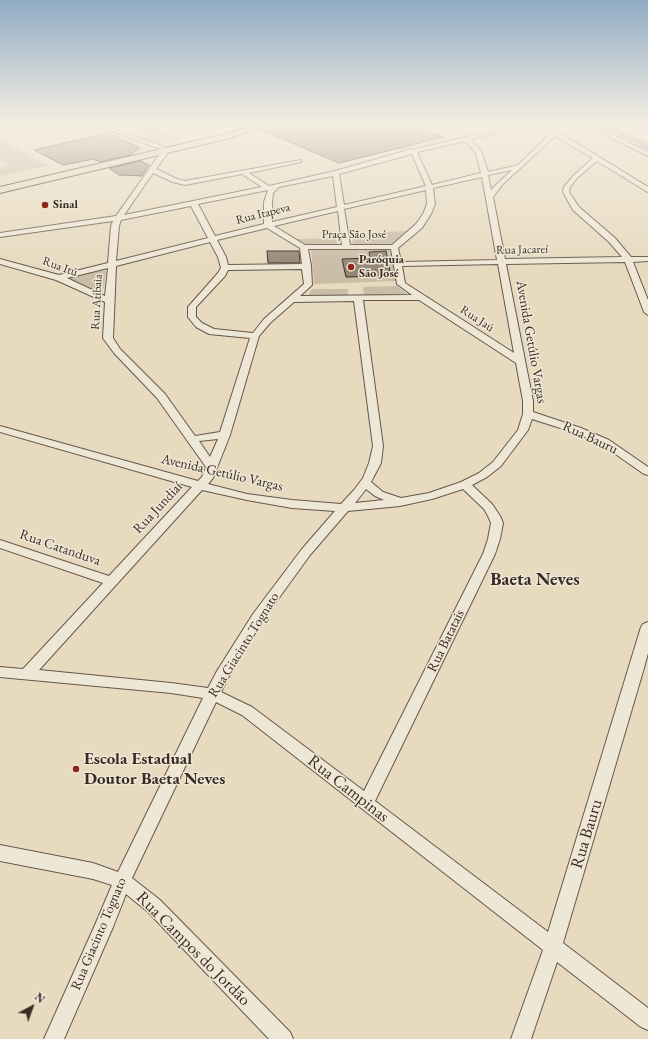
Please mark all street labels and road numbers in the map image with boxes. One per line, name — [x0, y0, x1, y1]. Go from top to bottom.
street label: Rua Itapeva — [234, 200, 292, 228]
street label: Praça São José — [322, 228, 386, 242]
street label: Rua Jacareí — [496, 242, 548, 258]
street label: Rua Itú — [41, 254, 79, 280]
street label: Rua Atibaia — [88, 274, 106, 330]
street label: Avenida Getúlio Vargas — [512, 279, 550, 405]
street label: Rua Jaú — [457, 303, 497, 335]
street label: Rua Bauru — [560, 418, 620, 458]
street label: Avenida Getúlio Vargas — [159, 451, 285, 495]
street label: Rua Jundiaí — [130, 479, 186, 537]
street label: Rua Catanduva — [17, 526, 103, 570]
street label: Rua Giacinto Tognato — [205, 589, 283, 701]
street label: Rua Batatais — [424, 607, 468, 675]
street label: Rua Campinas — [303, 751, 393, 827]
street label: Rua Bauru — [567, 797, 607, 871]
street label: Rua Giacinto Tognato — [68, 875, 130, 993]
street label: Rua Campos do Jordão — [131, 887, 255, 1011]

